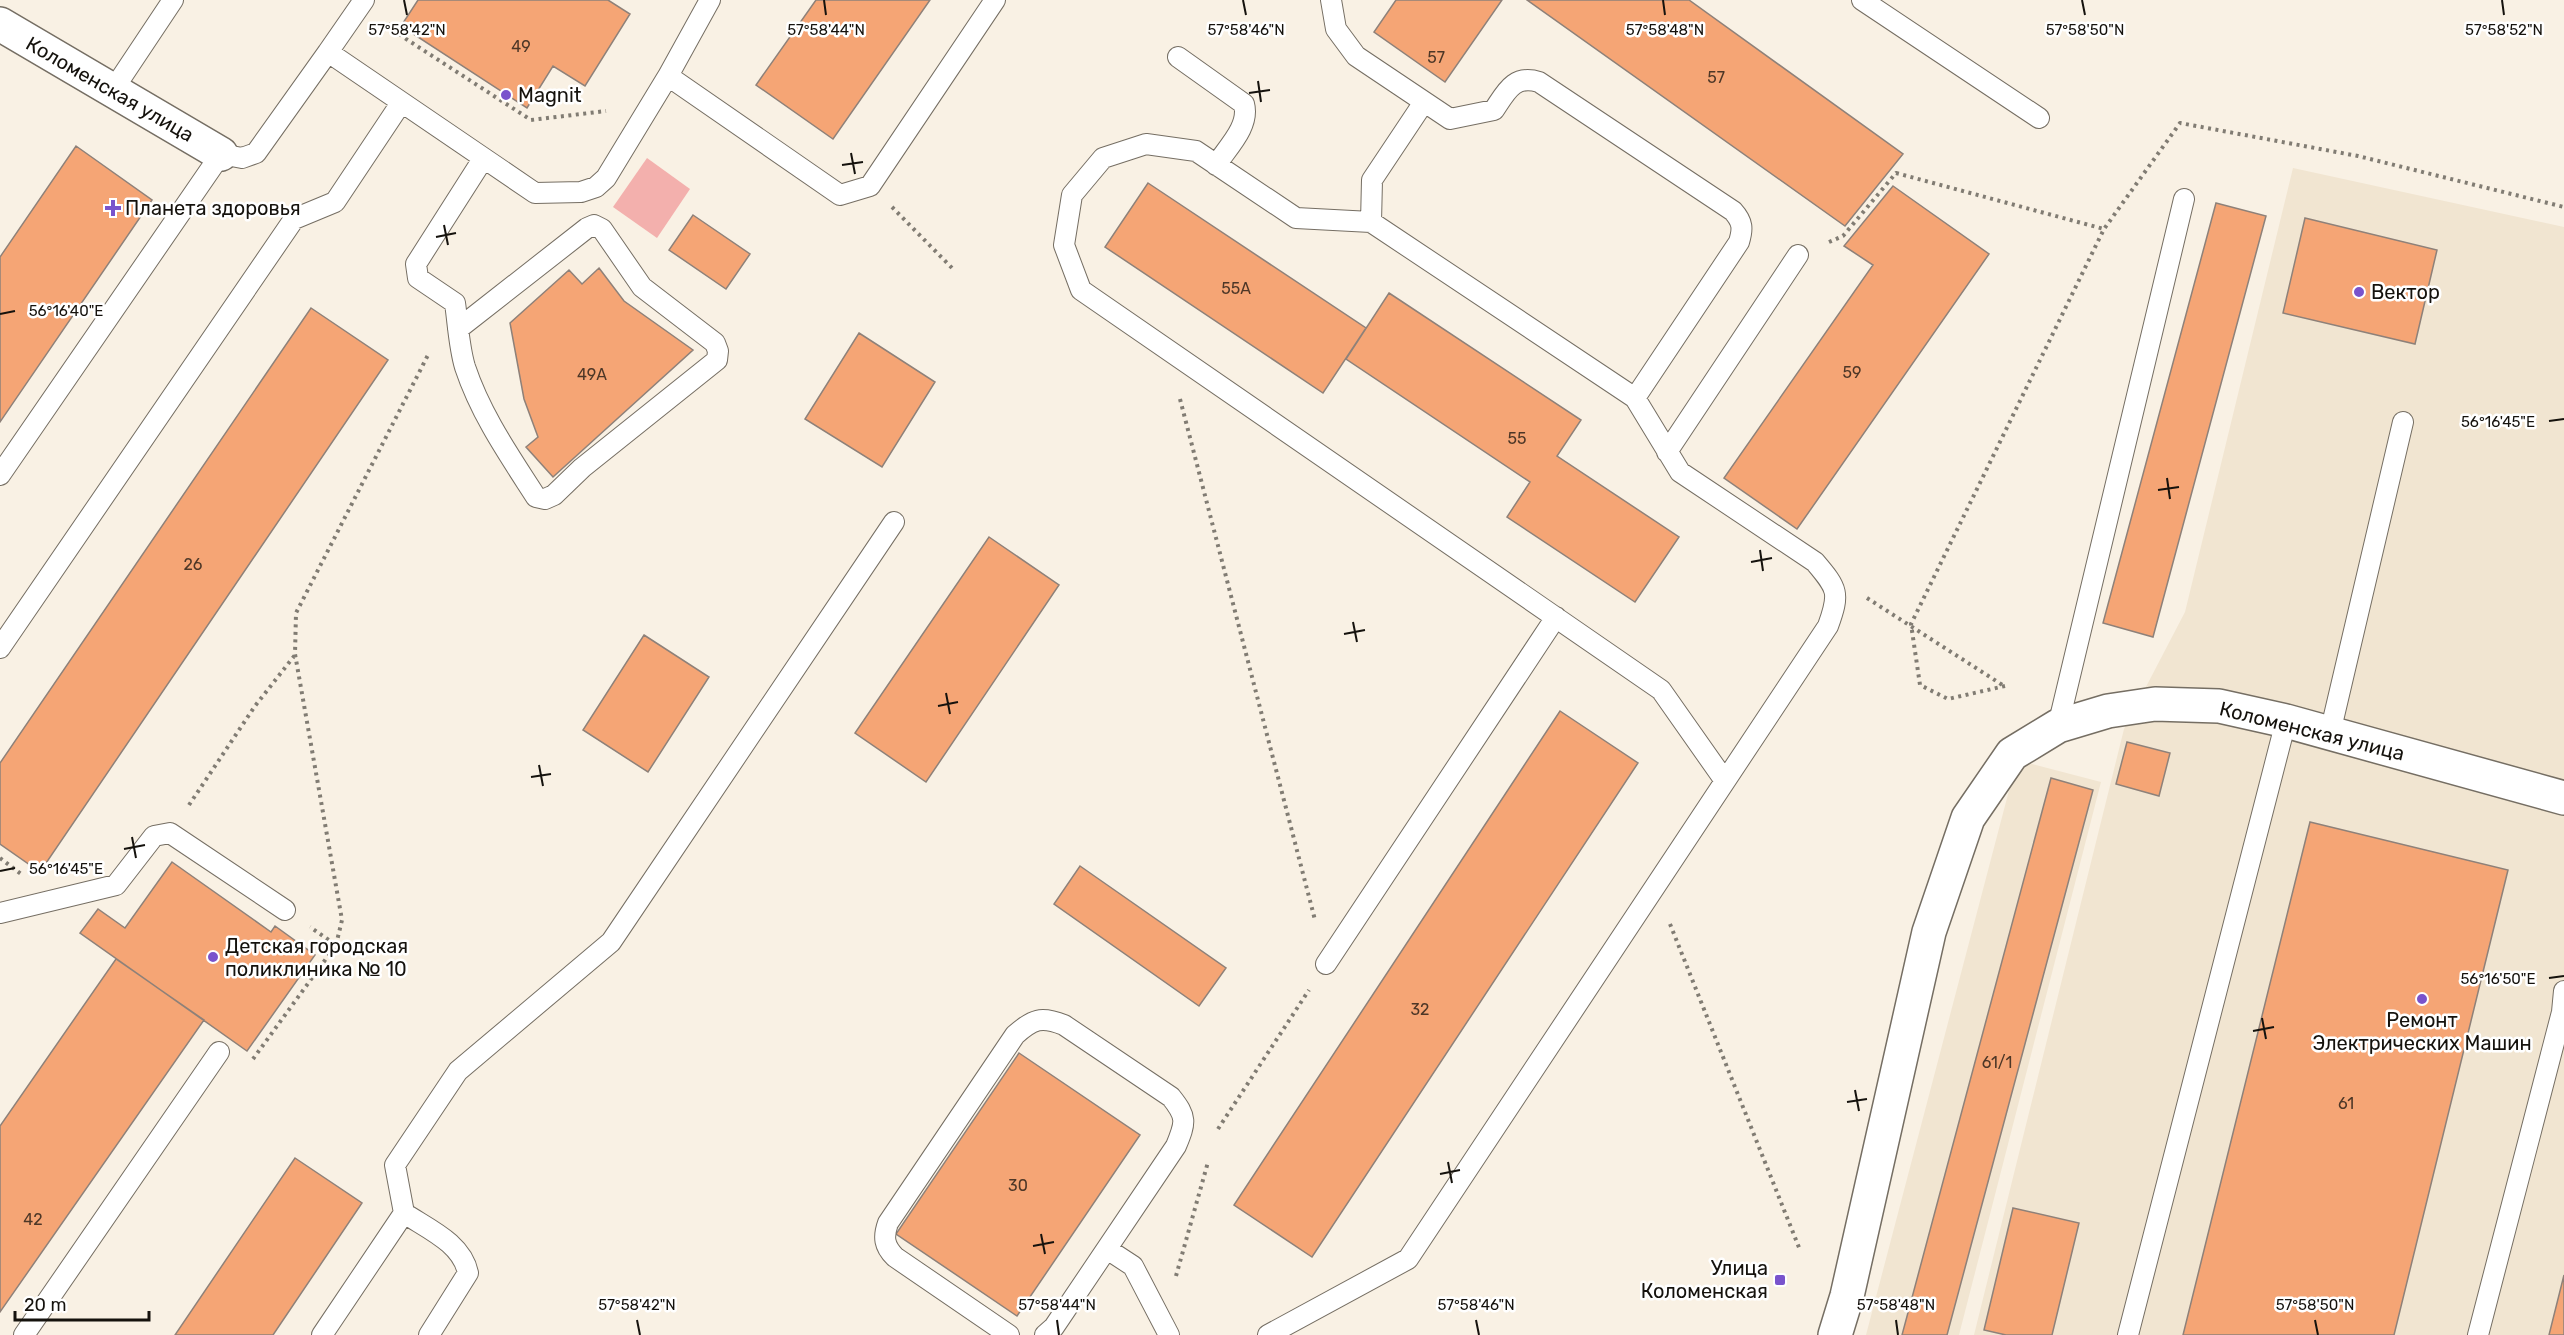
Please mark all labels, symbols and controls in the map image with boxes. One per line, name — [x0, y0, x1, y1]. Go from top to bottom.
text: 57°58'42"N — [368, 21, 446, 39]
text: 57°58'44"N — [787, 21, 865, 39]
text: 57°58'46"N — [1207, 21, 1285, 39]
text: 57°58'48"N — [1626, 21, 1704, 39]
text: 57°58'50"N — [2046, 21, 2124, 39]
text: 57°58'52"N — [2465, 21, 2543, 39]
street label: Коломенская улица — [22, 31, 198, 147]
house number: 49 — [511, 37, 531, 56]
house number: 57 — [1427, 48, 1445, 67]
house number: 57 — [1707, 68, 1725, 87]
place label: Magnit — [518, 83, 582, 107]
marker: Magnit — [499, 88, 513, 102]
place label: Планета здоровья — [125, 196, 301, 220]
marker: Планета здоровья — [106, 201, 120, 215]
house number: 55А — [1221, 279, 1251, 298]
place label: Вектор — [2371, 280, 2440, 304]
marker: Вектор — [2352, 285, 2366, 299]
text: 56°16'40"E — [29, 302, 103, 320]
house number: 59 — [1843, 363, 1862, 382]
house number: 49А — [577, 365, 607, 384]
text: 56°16'45"E — [2461, 413, 2535, 431]
house number: 55 — [1507, 429, 1527, 448]
house number: 26 — [183, 555, 203, 574]
street label: Коломенская улица — [2217, 696, 2407, 766]
text: 56°16'45"E — [29, 860, 103, 878]
place label: Детская городская поликлиника № 10 — [225, 934, 408, 981]
marker: Детская городская поликлиника № 10 — [206, 950, 220, 964]
text: 56°16'50"E — [2460, 970, 2536, 988]
marker: Ремонт Электрических Машин — [2415, 992, 2429, 1006]
house number: 32 — [1410, 1000, 1430, 1019]
place label: Ремонт Электрических Машин — [2312, 1008, 2532, 1055]
house number: 61/1 — [1982, 1053, 2012, 1072]
house number: 61 — [2338, 1094, 2354, 1113]
house number: 30 — [1008, 1176, 1028, 1195]
house number: 42 — [23, 1210, 43, 1229]
place label: Улица Коломенская — [1641, 1256, 1768, 1303]
marker: Улица Коломенская — [1773, 1273, 1787, 1287]
scale bar — [15, 1284, 148, 1322]
text: 20 m — [24, 1294, 66, 1316]
text: 57°58'42"N — [598, 1296, 676, 1314]
text: 57°58'44"N — [1018, 1296, 1096, 1314]
text: 57°58'46"N — [1437, 1296, 1515, 1314]
text: 57°58'48"N — [1857, 1296, 1935, 1314]
text: 57°58'50"N — [2276, 1296, 2354, 1314]

